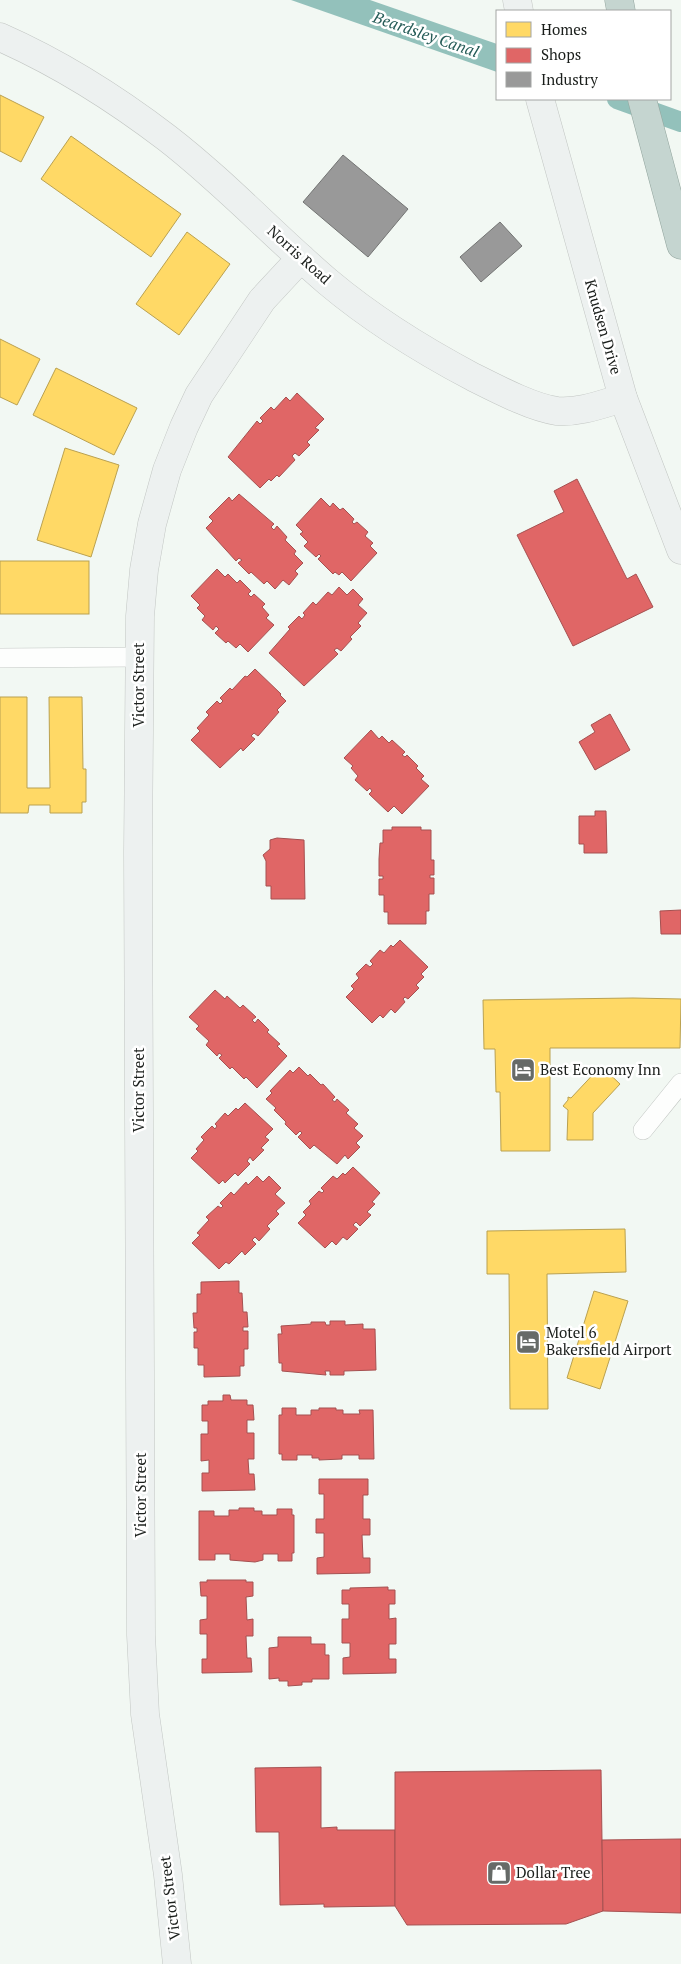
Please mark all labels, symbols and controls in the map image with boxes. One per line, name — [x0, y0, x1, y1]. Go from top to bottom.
water label: Beardsley Canal — [369, 5, 482, 63]
legend — [496, 10, 671, 100]
text: Homes — [541, 19, 587, 39]
text: Shops — [541, 44, 581, 64]
text: Industry — [541, 69, 598, 89]
street label: Norris Road — [264, 220, 336, 288]
street label: Knudsen Drive — [581, 277, 627, 377]
street label: Victor Street — [128, 642, 148, 728]
street label: Victor Street — [128, 1047, 148, 1133]
hotel icon: Best Economy Inn — [510, 1057, 536, 1083]
place label: Best Economy Inn — [540, 1059, 661, 1079]
place label: Motel 6 Bakersfield Airport — [546, 1322, 672, 1359]
hotel icon: Motel 6 Bakersfield Airport — [515, 1329, 541, 1355]
street label: Victor Street — [130, 1452, 150, 1538]
street label: Victor Street — [154, 1854, 184, 1942]
shop icon: Dollar Tree — [486, 1860, 512, 1886]
place label: Dollar Tree — [516, 1862, 591, 1882]

